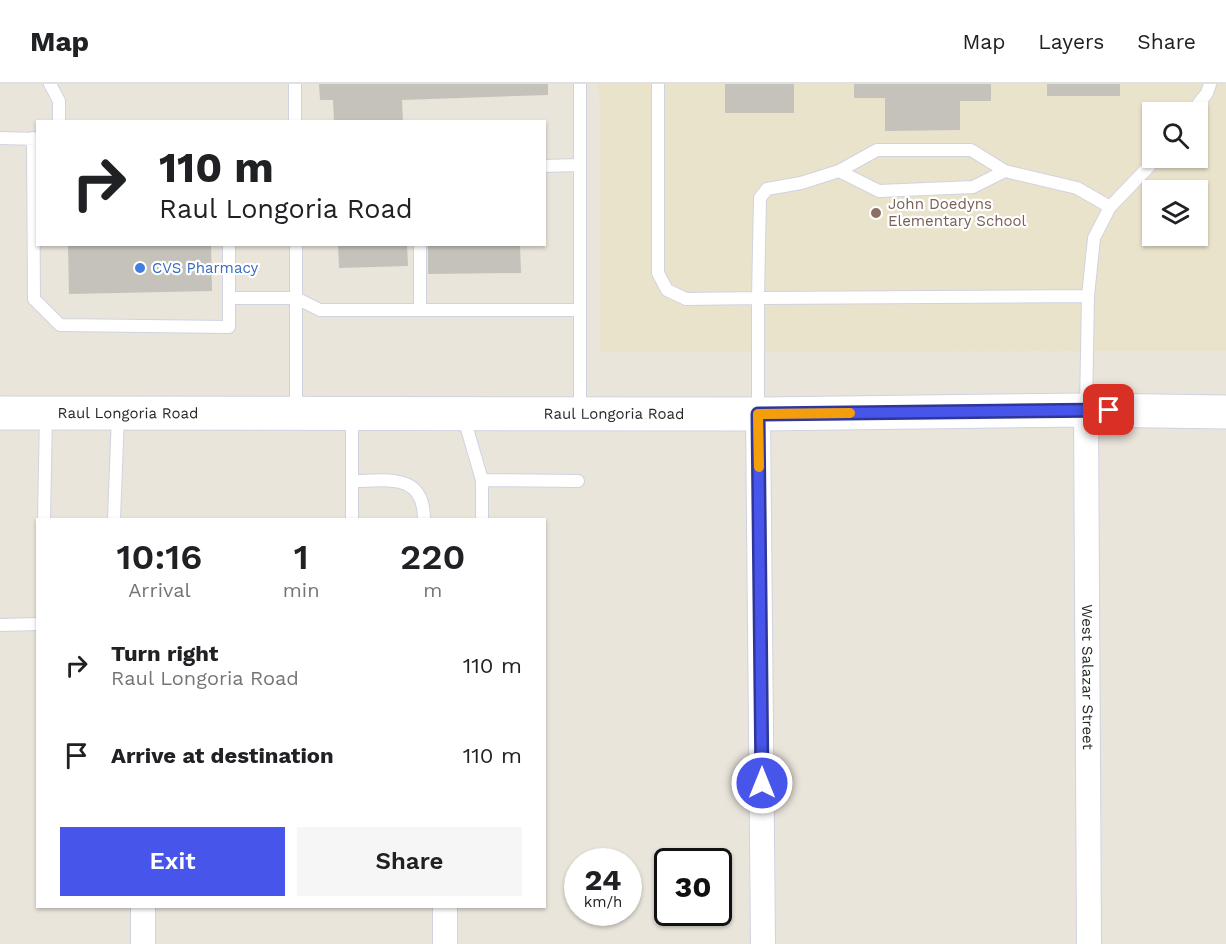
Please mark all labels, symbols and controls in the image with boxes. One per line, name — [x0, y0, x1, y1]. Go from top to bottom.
text: Map — [30, 25, 89, 58]
text: Map — [962, 29, 1005, 54]
text: Layers — [1038, 29, 1104, 54]
text: Share — [1137, 29, 1196, 54]
map controls — [1142, 102, 1208, 246]
button: search — [1142, 102, 1208, 168]
text: 110 m — [159, 143, 274, 192]
icon: right — [60, 144, 138, 222]
button: layers — [1142, 180, 1208, 246]
text: Raul Longoria Road — [159, 193, 413, 225]
place label: John Doedyns Elementary School — [888, 195, 1027, 230]
marker: John Doedyns Elementary School — [869, 206, 883, 220]
place label: CVS Pharmacy — [152, 259, 258, 277]
marker: CVS Pharmacy — [133, 261, 147, 275]
pin — [1083, 384, 1134, 435]
icon: arrive — [1092, 393, 1125, 426]
street label: Raul Longoria Road — [57, 404, 199, 422]
street label: Raul Longoria Road — [543, 405, 685, 423]
text: 10:16 — [117, 536, 202, 578]
text: 1 — [294, 536, 309, 578]
text: 220 — [400, 536, 465, 578]
text: Arrival — [128, 578, 191, 602]
text: min — [283, 578, 320, 602]
text: m — [423, 578, 442, 602]
street label: West Salazar Street — [1078, 604, 1097, 751]
text: Turn right — [111, 641, 218, 666]
icon: right — [60, 649, 93, 682]
text: 110 m — [463, 653, 522, 678]
text: Raul Longoria Road — [111, 666, 299, 690]
icon: arrive — [60, 739, 93, 772]
text: Arrive at destination — [111, 743, 334, 768]
text: 110 m — [463, 743, 522, 768]
position arrow — [730, 751, 794, 815]
button: Exit — [60, 827, 285, 896]
button: Share — [297, 827, 522, 896]
speed limit sign: 30 — [654, 848, 732, 926]
text: 24 — [585, 862, 621, 897]
text: km/h — [584, 893, 622, 911]

